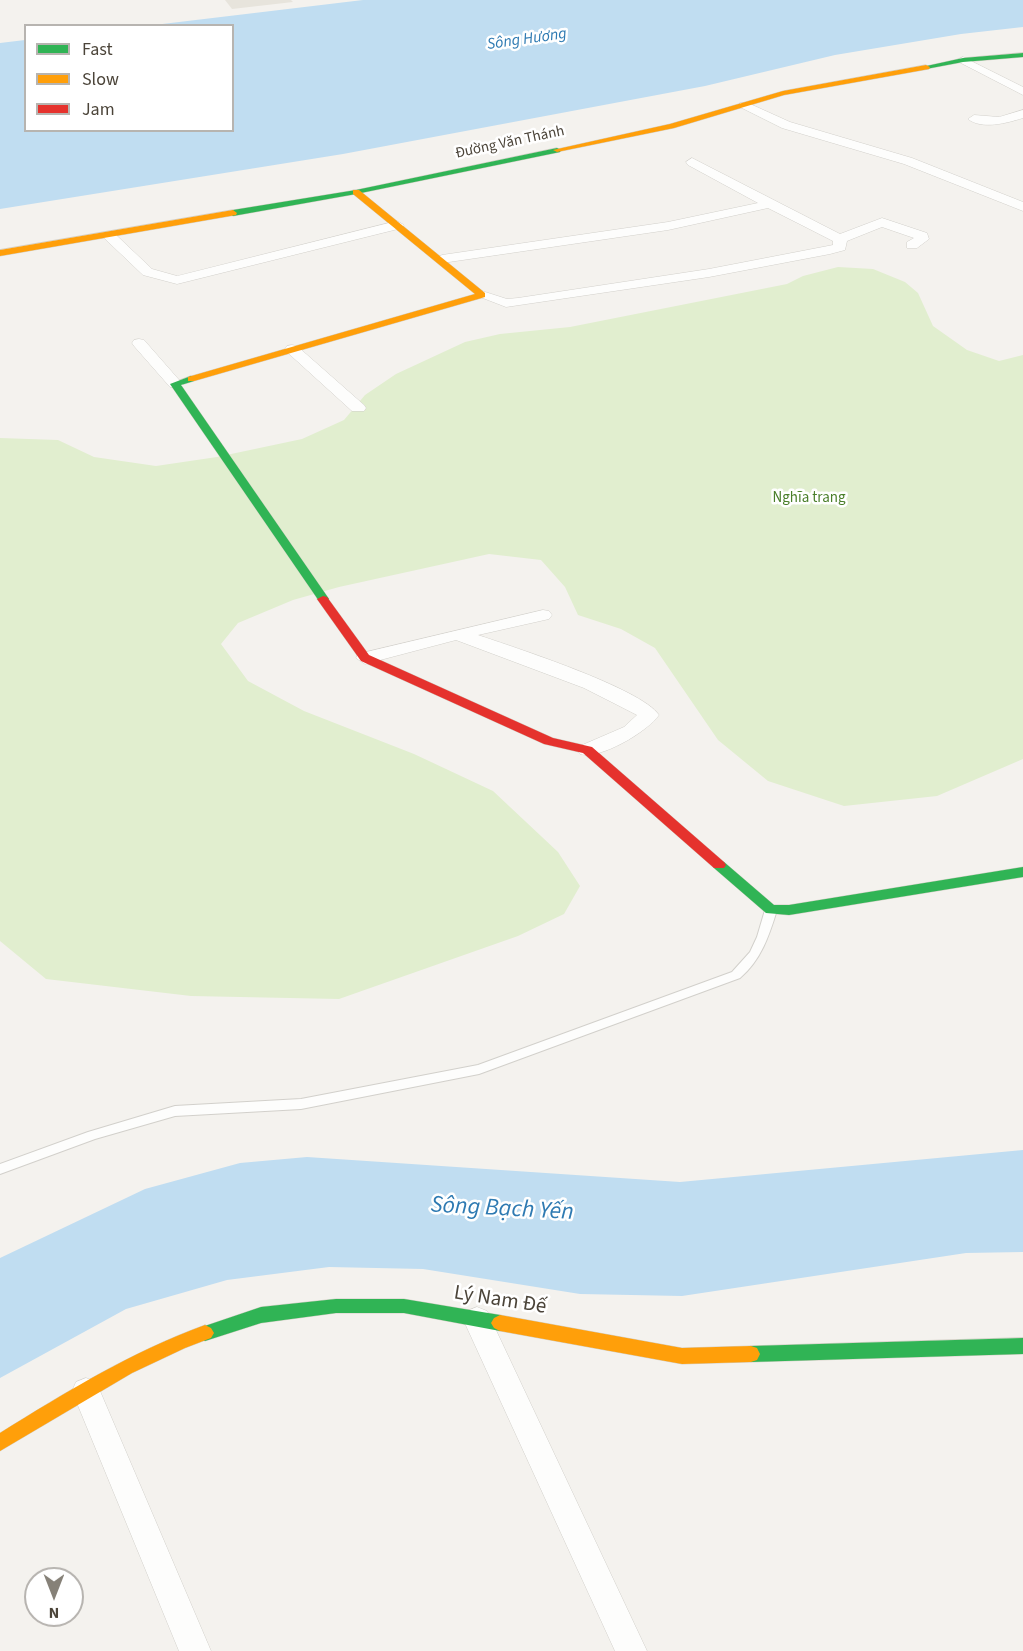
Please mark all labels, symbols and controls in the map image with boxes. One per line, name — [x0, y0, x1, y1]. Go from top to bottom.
legend — [24, 24, 234, 132]
water label: Sông Hương — [486, 25, 568, 55]
text: Fast — [82, 37, 113, 62]
text: Slow — [82, 67, 119, 92]
text: Jam — [82, 97, 115, 122]
street label: Đường Văn Thánh — [454, 123, 566, 163]
park label: Nghĩa trang — [773, 490, 845, 508]
water label: Sông Bạch Yến — [430, 1192, 574, 1228]
street label: Lý Nam Đế — [452, 1281, 548, 1321]
north arrow — [24, 1567, 84, 1627]
text: N — [49, 1602, 59, 1624]

